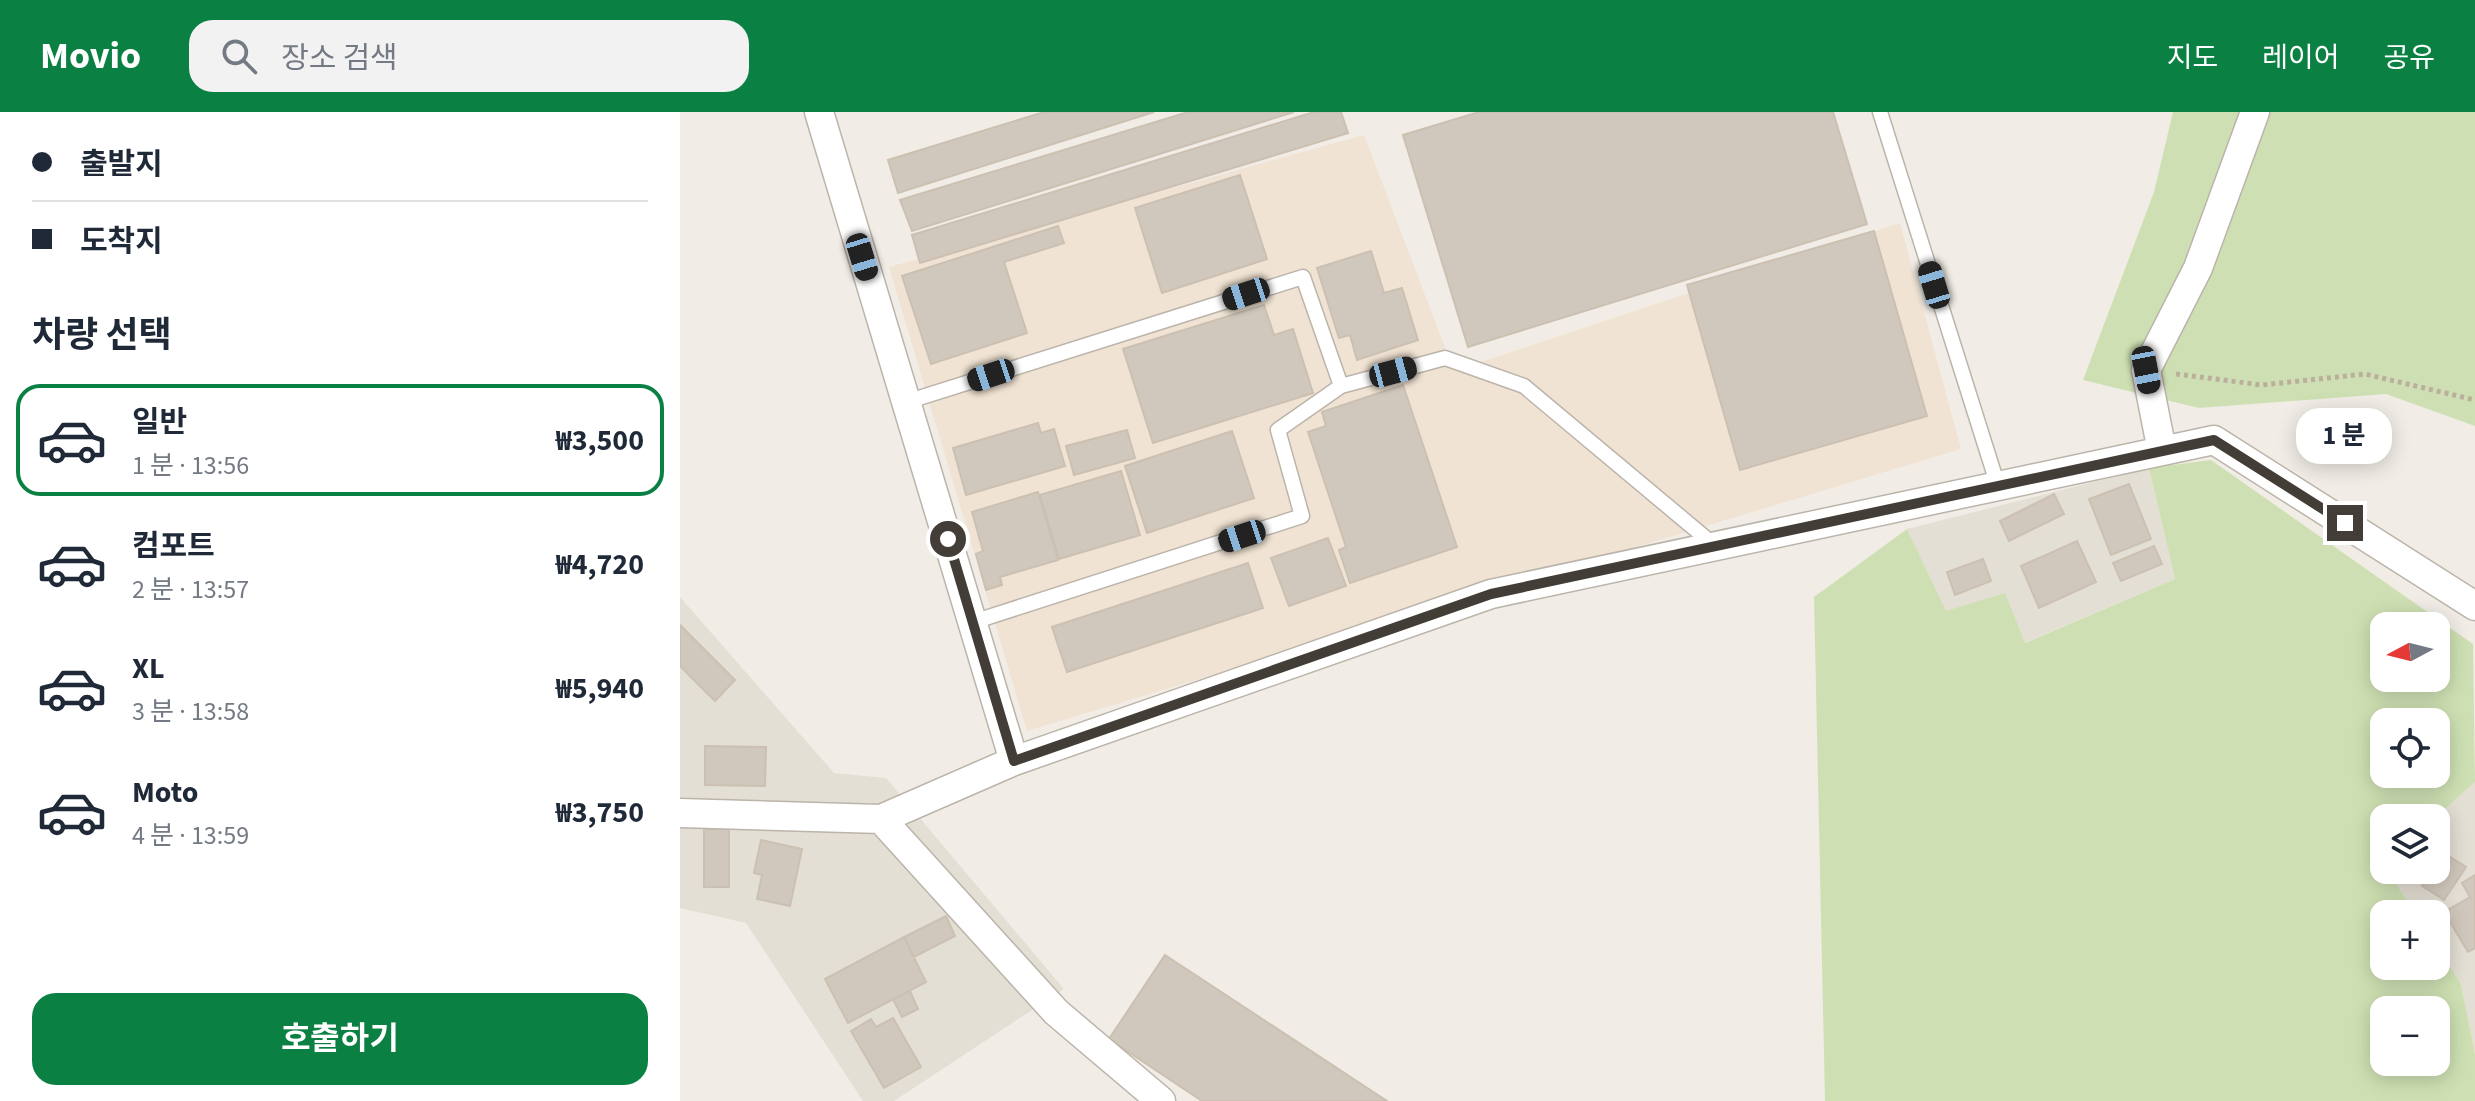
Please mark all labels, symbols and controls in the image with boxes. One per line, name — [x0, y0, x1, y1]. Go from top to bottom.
search box — [189, 20, 749, 92]
text: Movio — [40, 29, 141, 83]
icon: search — [217, 34, 261, 78]
text: 장소 검색 — [281, 37, 398, 80]
text: 지도 — [2167, 38, 2218, 78]
text: 레이어 — [2262, 38, 2339, 78]
text: 공유 — [2383, 38, 2435, 78]
text: 출발지 — [80, 143, 163, 186]
text: 도착지 — [80, 220, 163, 263]
car — [844, 231, 880, 283]
car — [1916, 259, 1952, 311]
car — [1219, 275, 1273, 313]
text: 차량 선택 — [32, 310, 172, 361]
car — [2130, 344, 2162, 396]
car — [1367, 354, 1419, 390]
car — [964, 356, 1018, 394]
text: 일반 — [132, 401, 187, 444]
icon: car — [36, 404, 108, 476]
callout: 1 분 — [2297, 407, 2393, 463]
text: 1 분 — [2323, 417, 2365, 454]
text: ₩3,500 — [556, 419, 644, 462]
text: 1 분 · 13:56 — [132, 447, 249, 484]
route end — [2327, 505, 2363, 541]
car — [1215, 517, 1269, 555]
route start — [930, 521, 966, 557]
text: 컴포트 — [132, 525, 215, 568]
icon: car — [36, 528, 108, 600]
text: ₩4,720 — [556, 543, 644, 586]
text: 2 분 · 13:57 — [132, 571, 249, 608]
north arrow — [2370, 612, 2450, 692]
map controls — [2370, 612, 2450, 1076]
text: XL — [132, 647, 165, 690]
icon: car — [36, 652, 108, 724]
text: ₩5,940 — [556, 667, 644, 710]
text: 3 분 · 13:58 — [132, 693, 249, 730]
button: locate — [2370, 708, 2450, 788]
text: Moto — [132, 771, 198, 814]
icon: car — [36, 776, 108, 848]
text: ₩3,750 — [556, 791, 644, 834]
button: layers — [2370, 804, 2450, 884]
text: 4 분 · 13:59 — [132, 817, 249, 854]
button: + — [2370, 900, 2450, 980]
button: 호출하기 — [32, 993, 648, 1085]
button: − — [2370, 996, 2450, 1076]

